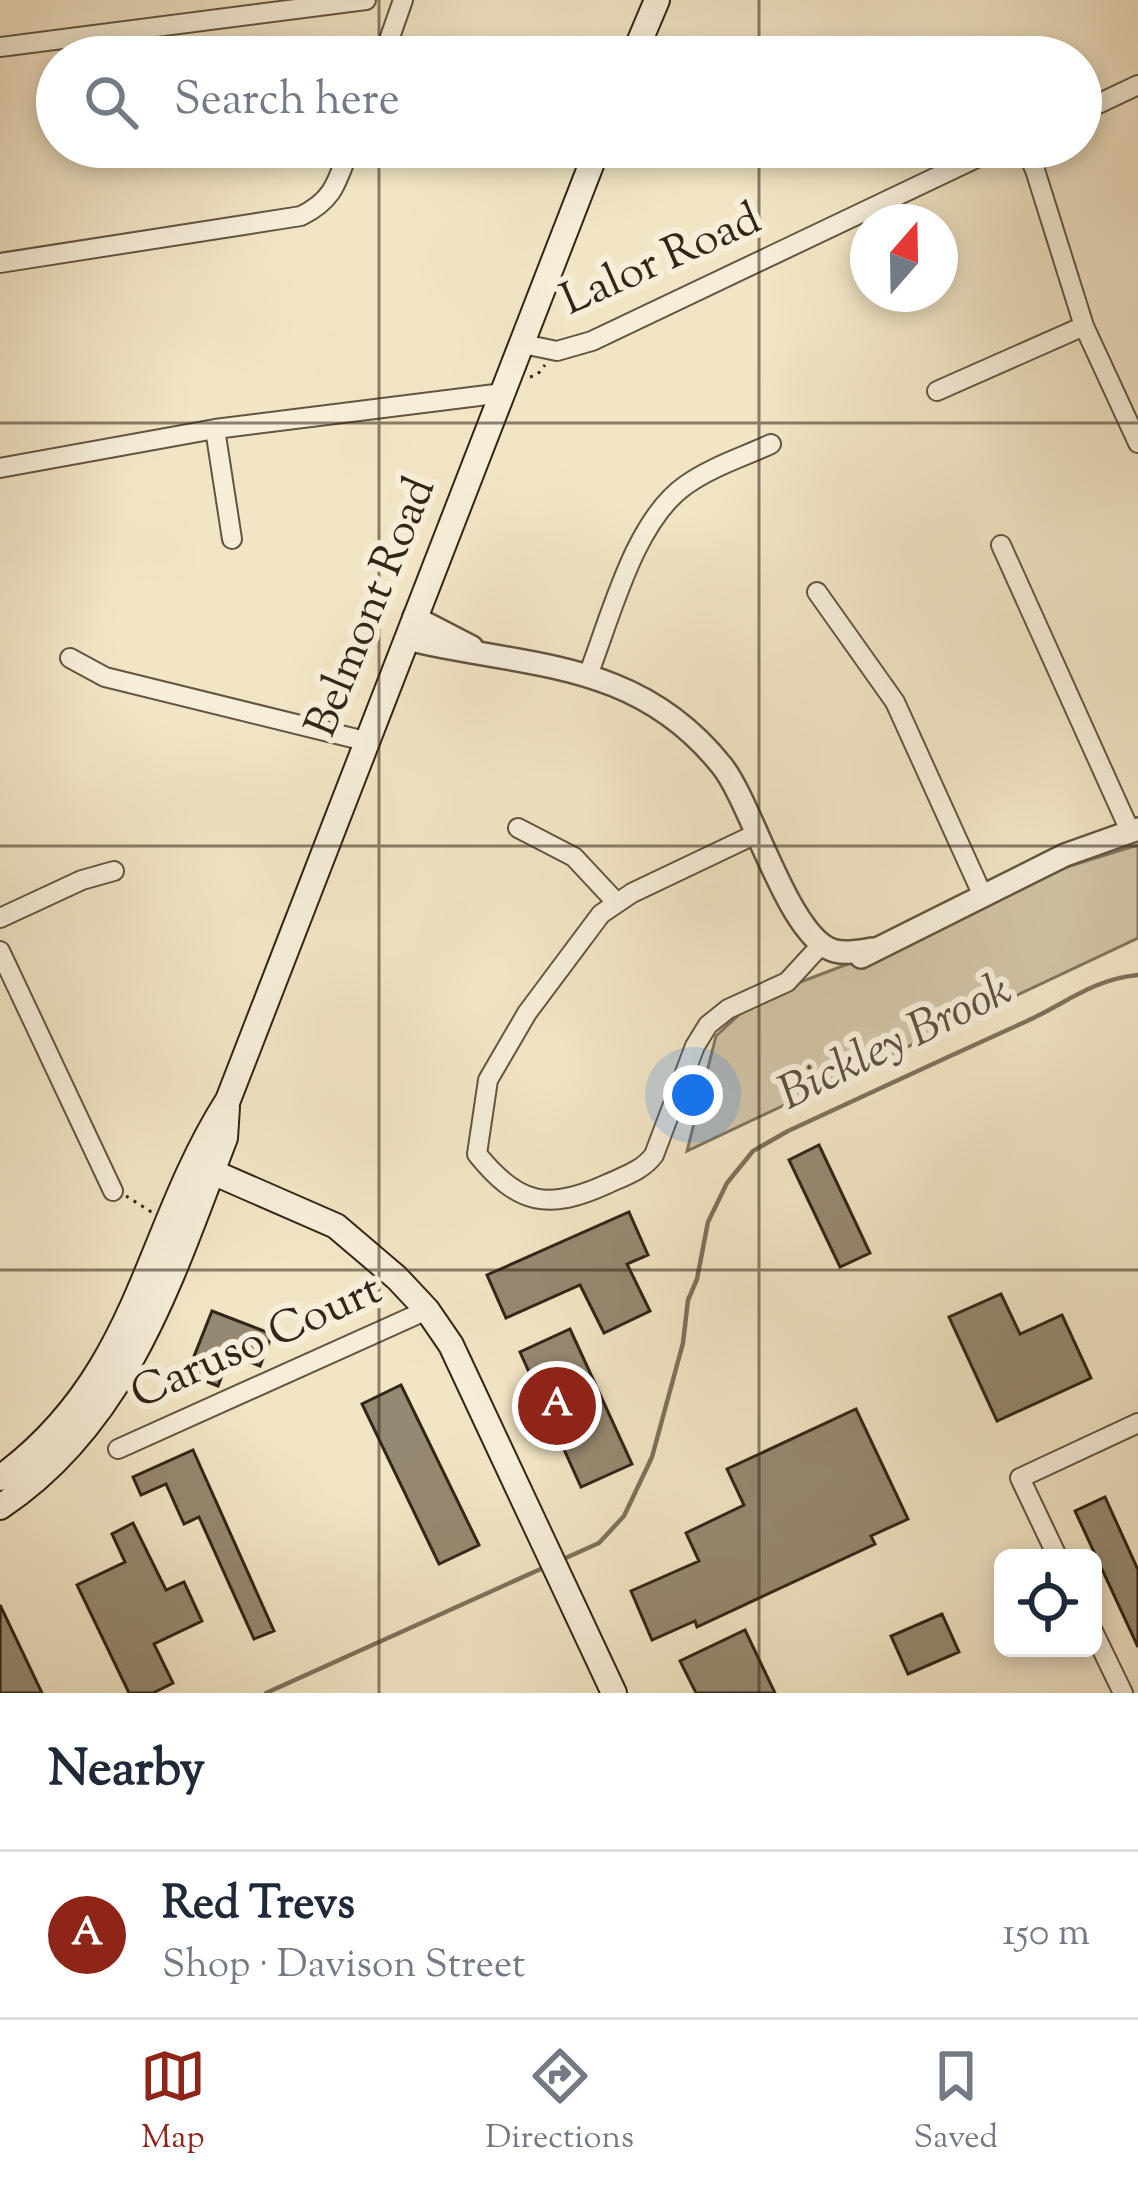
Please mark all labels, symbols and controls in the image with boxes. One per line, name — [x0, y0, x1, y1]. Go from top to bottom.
search box — [36, 36, 1102, 168]
icon: search — [78, 69, 144, 135]
text: Search here — [174, 70, 400, 135]
street label: Lalor Road — [552, 189, 772, 335]
north arrow — [850, 204, 958, 312]
street label: Belmont Road — [291, 468, 455, 748]
water label: Bickley Brook — [768, 958, 1024, 1130]
your location — [663, 1065, 723, 1125]
street label: Caruso Court — [121, 1260, 393, 1428]
pin: A — [518, 1361, 596, 1451]
map controls — [994, 1549, 1102, 1657]
button: locate — [994, 1549, 1102, 1657]
text: Nearby — [48, 1735, 205, 1808]
text: Red Trevs — [162, 1874, 355, 1939]
text: A — [71, 1907, 103, 1963]
text: 150 m — [1002, 1907, 1090, 1963]
text: Shop · Davison Street — [162, 1939, 525, 1995]
tab: Map — [140, 2043, 206, 2163]
tab: Directions — [485, 2043, 634, 2163]
tab: Saved — [914, 2043, 998, 2163]

